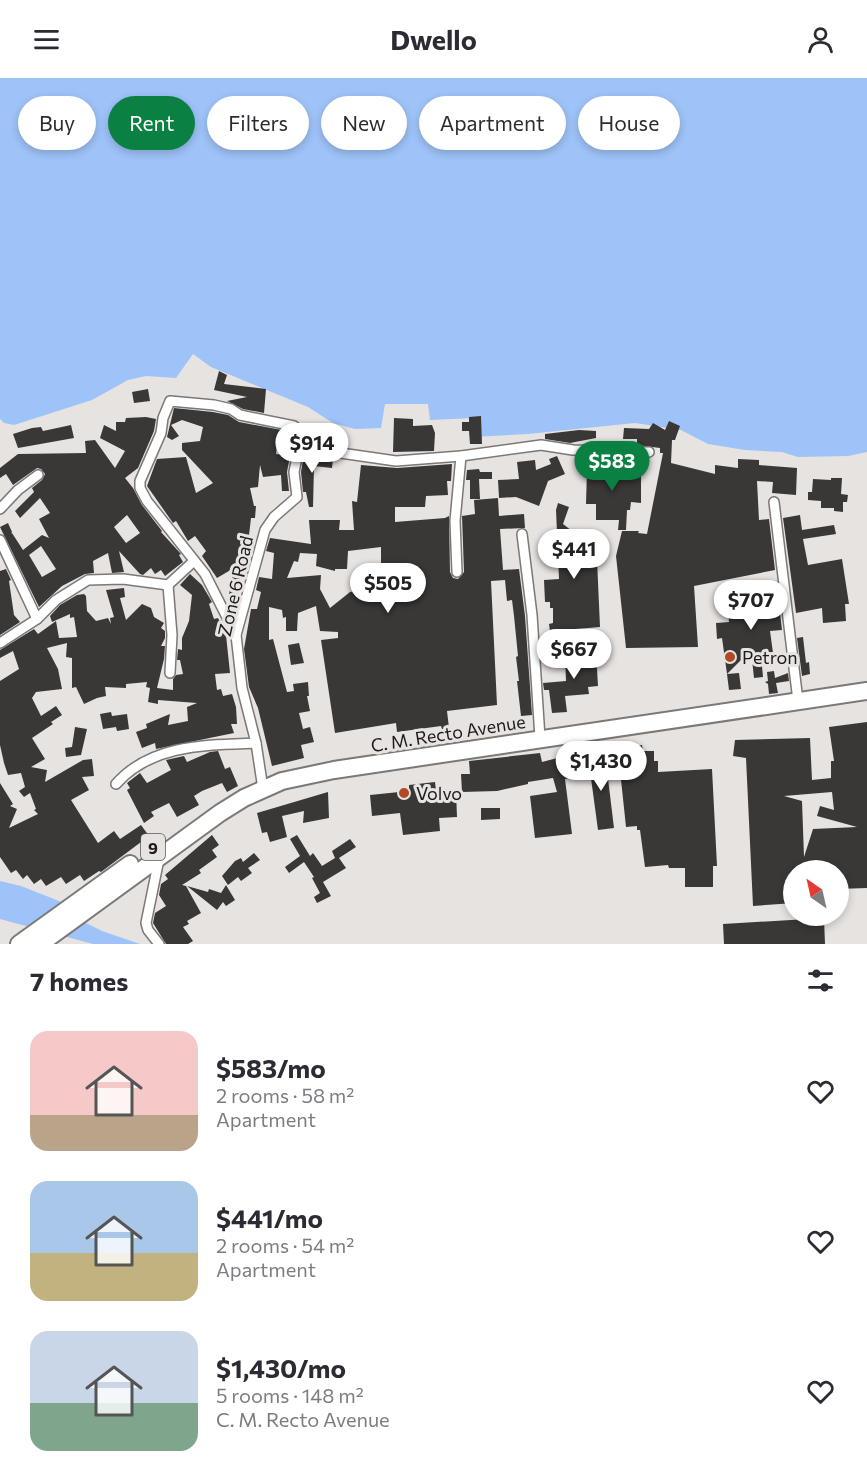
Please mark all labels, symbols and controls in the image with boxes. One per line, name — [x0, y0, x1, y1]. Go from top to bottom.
icon: menu — [30, 23, 63, 56]
text: Dwello — [390, 23, 477, 56]
icon: person — [804, 23, 837, 56]
chip: Buy — [18, 96, 96, 150]
chip: Rent — [108, 96, 195, 150]
chip: Filters — [207, 96, 309, 150]
chip: New — [321, 96, 407, 150]
chip: Apartment — [419, 96, 566, 150]
chip: House — [578, 96, 680, 150]
pin: $914 — [276, 423, 348, 474]
text: $914 — [289, 430, 335, 454]
pin: $583 — [576, 441, 648, 492]
text: $583 — [588, 448, 636, 472]
pin: $441 — [538, 529, 610, 580]
street label: Zone 6 Road — [213, 534, 257, 638]
text: $441 — [552, 536, 596, 560]
pin: $505 — [352, 563, 424, 614]
text: $505 — [364, 570, 412, 594]
pin: $707 — [715, 580, 787, 631]
text: $707 — [728, 587, 774, 611]
pin: $667 — [538, 629, 610, 680]
text: $667 — [551, 636, 597, 660]
place label: Petron — [742, 646, 798, 668]
marker: Petron — [723, 650, 737, 664]
street label: C. M. Recto Avenue — [369, 710, 527, 756]
pin: $1,430 — [552, 741, 650, 792]
text: $1,430 — [570, 748, 632, 772]
place label: Volvo — [416, 782, 462, 804]
marker: Volvo — [397, 786, 411, 800]
road number: 9 — [141, 834, 165, 860]
north arrow — [783, 860, 849, 926]
map controls — [783, 860, 849, 926]
icon: filters — [804, 964, 837, 997]
text: 7 homes — [30, 965, 128, 996]
text: $583/mo — [216, 1052, 326, 1083]
icon: home — [78, 1055, 150, 1127]
icon: heart — [804, 1075, 837, 1108]
text: 2 rooms · 58 m² — [216, 1083, 354, 1107]
text: Apartment — [216, 1107, 316, 1131]
text: $441/mo — [216, 1202, 323, 1233]
icon: home — [78, 1205, 150, 1277]
icon: heart — [804, 1225, 837, 1258]
text: 2 rooms · 54 m² — [216, 1233, 354, 1257]
text: Apartment — [216, 1257, 316, 1281]
text: $1,430/mo — [216, 1352, 346, 1383]
icon: home — [78, 1355, 150, 1427]
icon: heart — [804, 1375, 837, 1408]
text: 5 rooms · 148 m² — [216, 1383, 364, 1407]
text: C. M. Recto Avenue — [216, 1407, 390, 1431]

